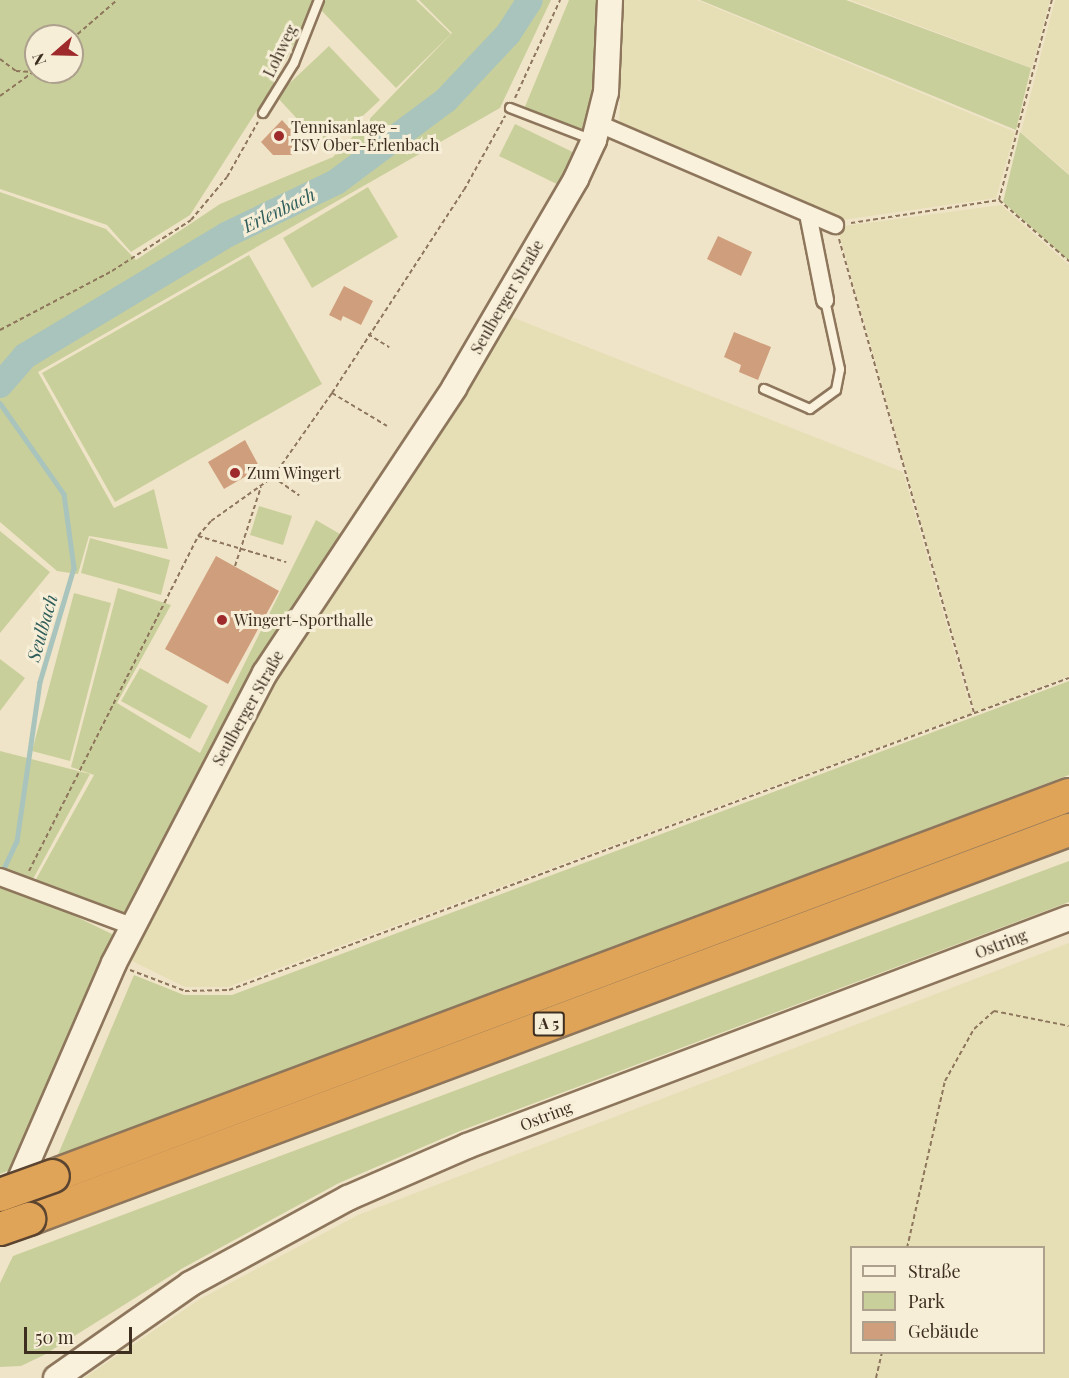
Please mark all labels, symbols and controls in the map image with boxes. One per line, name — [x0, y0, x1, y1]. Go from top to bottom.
street label: Lohweg — [259, 22, 301, 80]
north arrow — [24, 24, 84, 84]
text: N — [27, 51, 50, 69]
place label: Tennisanlage - TSV Ober-Erlenbach — [291, 117, 440, 155]
marker: Tennisanlage - TSV Ober-Erlenbach — [272, 129, 286, 143]
water label: Erlenbach — [239, 183, 319, 237]
street label: Seulberger Straße — [466, 236, 548, 358]
place label: Zum Wingert — [247, 463, 341, 483]
marker: Zum Wingert — [228, 466, 242, 480]
water label: Seulbach — [22, 592, 62, 664]
place label: Wingert-Sporthalle — [234, 610, 373, 630]
marker: Wingert-Sporthalle — [215, 613, 229, 627]
street label: Seulberger Straße — [208, 647, 288, 769]
street label: Ostring — [972, 925, 1030, 963]
road number: A 5 — [532, 1012, 566, 1036]
street label: Ostring — [517, 1097, 575, 1135]
legend — [850, 1246, 1045, 1354]
text: Straße — [908, 1259, 961, 1283]
text: Park — [908, 1289, 945, 1313]
scale bar — [27, 1315, 135, 1353]
text: Gebäude — [908, 1319, 979, 1343]
text: 50 m — [35, 1325, 74, 1349]

